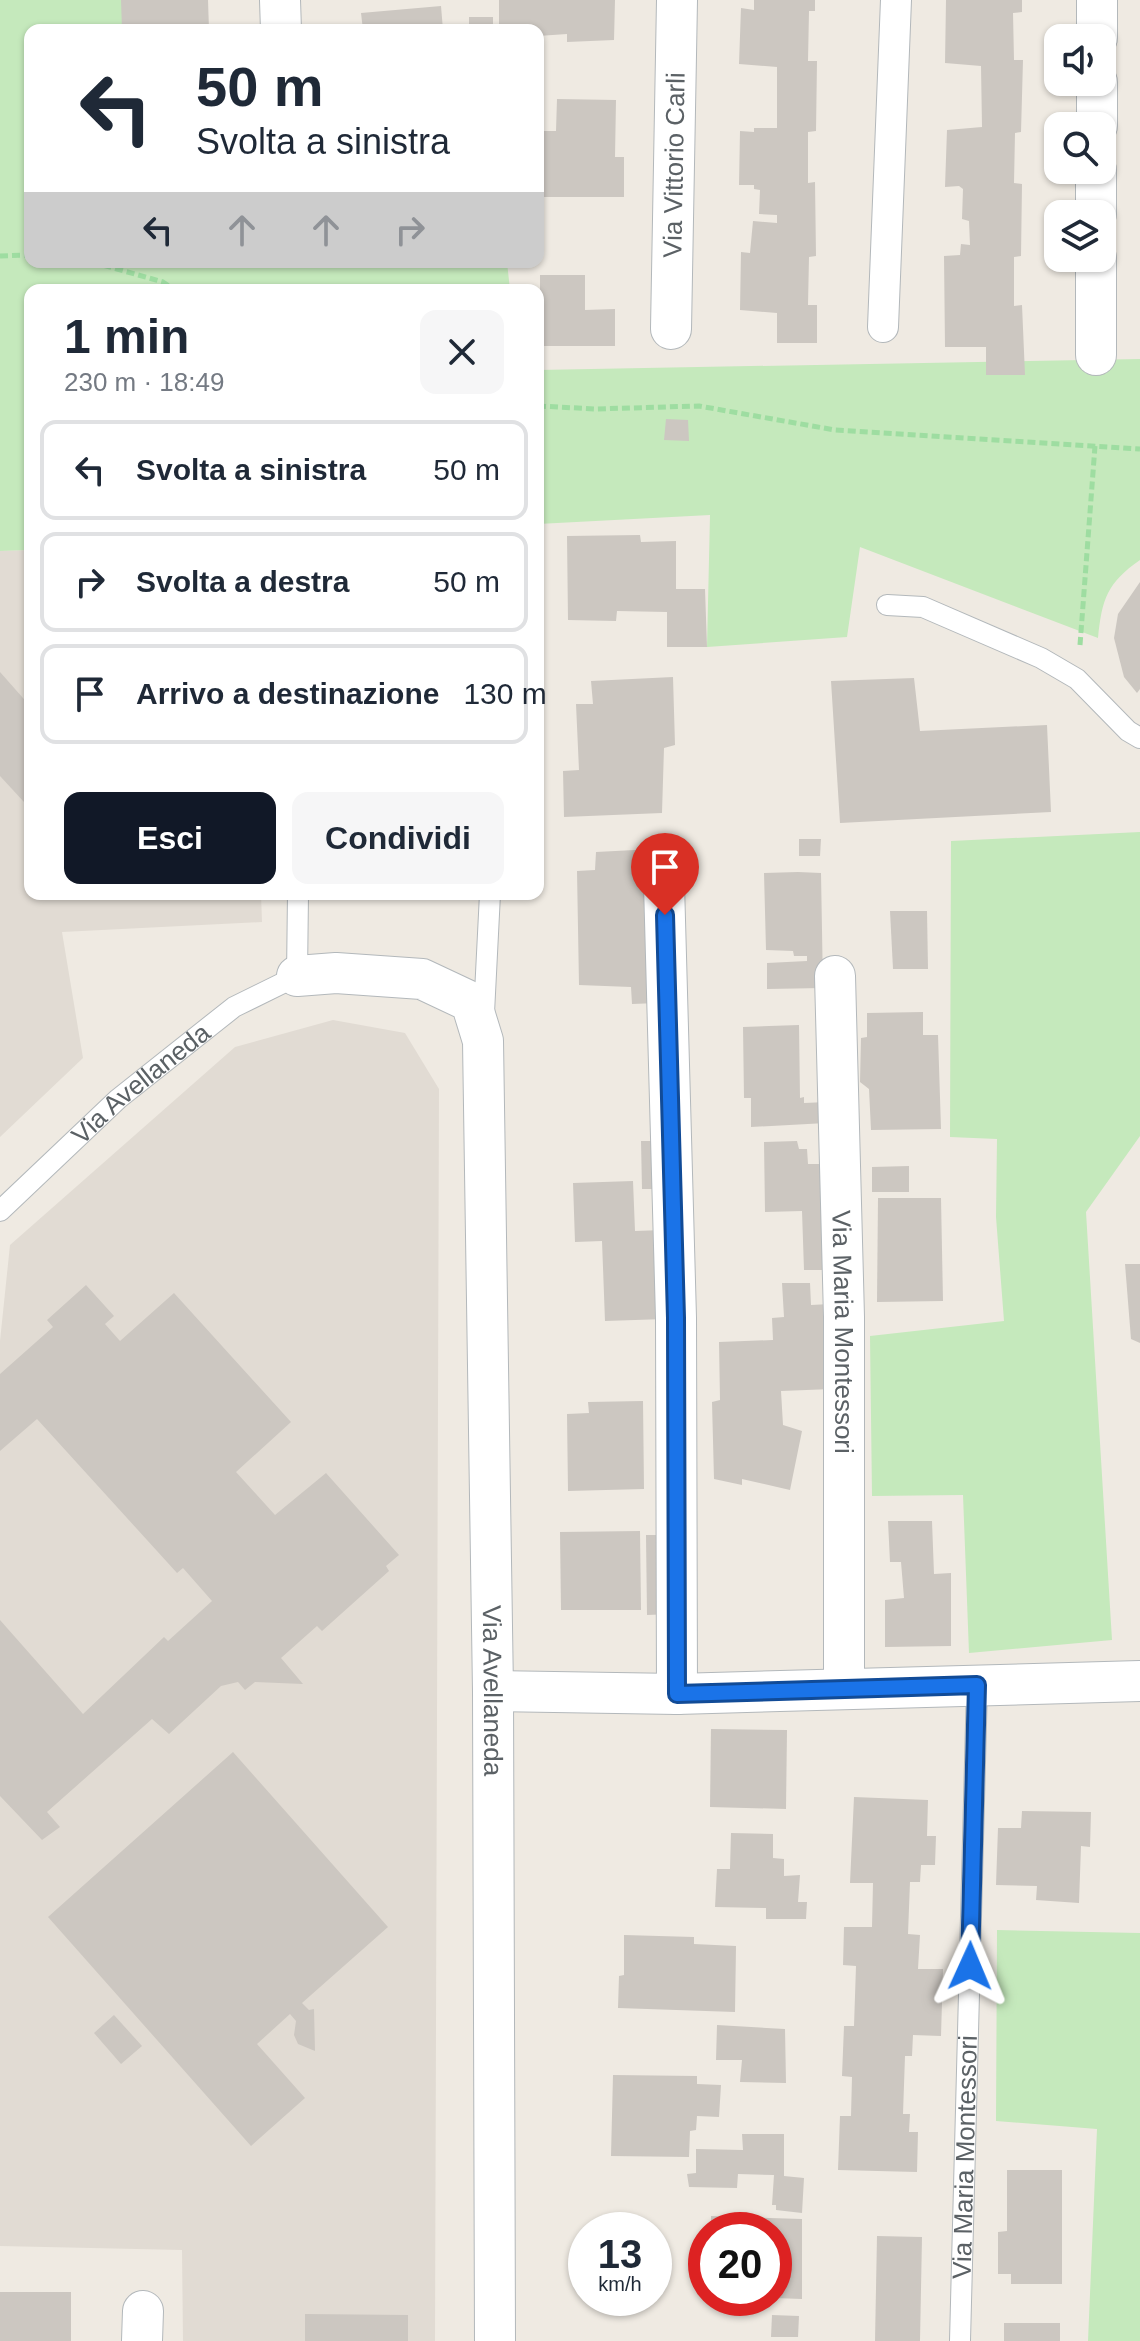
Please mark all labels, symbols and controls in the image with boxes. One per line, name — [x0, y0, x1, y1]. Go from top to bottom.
map controls — [1044, 24, 1116, 272]
button: sound — [1044, 24, 1116, 96]
text: 50 m — [196, 55, 324, 118]
icon: left — [64, 56, 168, 160]
street label: Via Vittorio Carli — [657, 72, 691, 258]
button: search — [1044, 112, 1116, 184]
text: Svolta a sinistra — [196, 121, 450, 162]
button: layers — [1044, 200, 1116, 272]
icon: left — [136, 208, 180, 252]
icon: ahead — [220, 208, 264, 252]
icon: ahead — [304, 208, 348, 252]
icon: right — [388, 208, 432, 252]
text: 1 min — [64, 310, 189, 363]
button: close — [420, 310, 504, 394]
text: 230 m · 18:49 — [64, 367, 224, 397]
icon: left — [68, 448, 112, 492]
text: Svolta a sinistra — [136, 453, 366, 486]
text: 50 m — [433, 453, 500, 486]
icon: right — [68, 560, 112, 604]
text: Svolta a destra — [136, 565, 349, 598]
text: 50 m — [433, 565, 500, 598]
icon: arrive — [68, 672, 112, 716]
text: Arrivo a destinazione — [136, 677, 439, 710]
text: 130 m — [463, 677, 547, 710]
button: Esci — [64, 792, 276, 884]
button: Condividi — [292, 792, 504, 884]
pin — [631, 833, 699, 915]
icon: arrive — [643, 845, 687, 889]
street label: Via Avellaneda — [65, 1017, 216, 1150]
street label: Via Maria Montessori — [826, 1210, 859, 1454]
street label: Via Avellaneda — [477, 1605, 508, 1777]
position arrow — [928, 1924, 1012, 2008]
street label: Via Maria Montessori — [947, 2035, 983, 2279]
speed limit sign: 20 — [688, 2212, 792, 2316]
text: 13 — [598, 2232, 642, 2276]
text: km/h — [598, 2273, 642, 2295]

